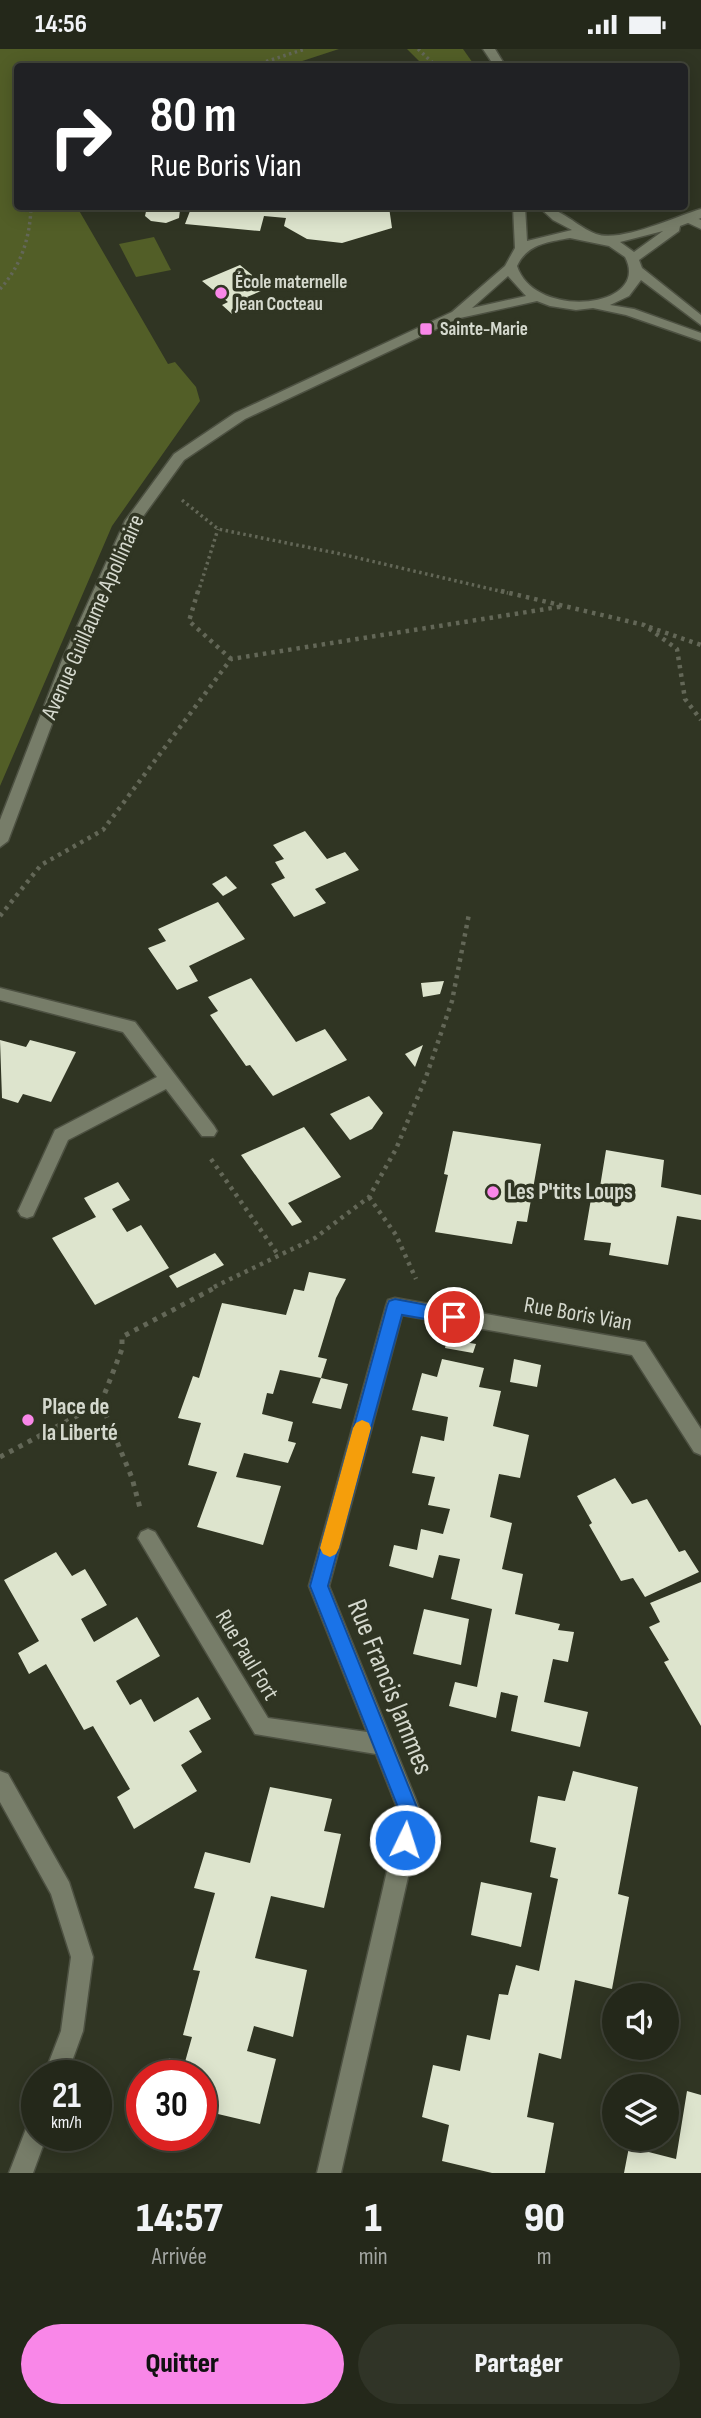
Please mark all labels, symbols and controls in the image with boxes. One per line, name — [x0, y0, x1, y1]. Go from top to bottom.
text: 14:56 — [35, 9, 87, 40]
text: 80 m — [150, 87, 237, 146]
icon: right — [35, 91, 126, 182]
text: Rue Boris Vian — [150, 147, 302, 186]
place label: École maternelle Jean Cocteau — [234, 271, 347, 316]
marker: École maternelle Jean Cocteau — [213, 285, 229, 301]
place label: Sainte-Marie — [440, 318, 528, 341]
marker: Sainte-Marie — [418, 321, 434, 337]
street label: Avenue Guillaume Apollinaire — [35, 510, 151, 725]
place label: Les P'tits Loups — [507, 1178, 633, 1206]
marker: Les P'tits Loups — [485, 1184, 501, 1200]
pin — [424, 1287, 484, 1347]
street label: Rue Boris Vian — [522, 1291, 634, 1337]
icon: arrive — [435, 1298, 473, 1336]
place label: Place de la Liberté — [42, 1393, 118, 1447]
marker: Place de la Liberté — [20, 1412, 36, 1428]
street label: Rue Francis Jammes — [340, 1595, 440, 1779]
street label: Rue Paul Fort — [209, 1605, 285, 1705]
position arrow — [368, 1803, 442, 1877]
map controls — [602, 1983, 679, 2151]
button: sound — [602, 1983, 679, 2060]
speed limit sign: 30 — [126, 2060, 217, 2151]
button: layers — [602, 2074, 679, 2151]
text: 21 — [52, 2075, 81, 2118]
text: km/h — [51, 2112, 82, 2133]
text: 14:57 — [136, 2193, 222, 2244]
text: 1 — [364, 2193, 382, 2244]
text: 90 — [524, 2193, 565, 2244]
text: Arrivée — [152, 2243, 207, 2271]
text: min — [359, 2243, 388, 2271]
text: m — [537, 2243, 552, 2271]
button: Quitter — [21, 2324, 344, 2404]
button: Partager — [358, 2324, 680, 2404]

